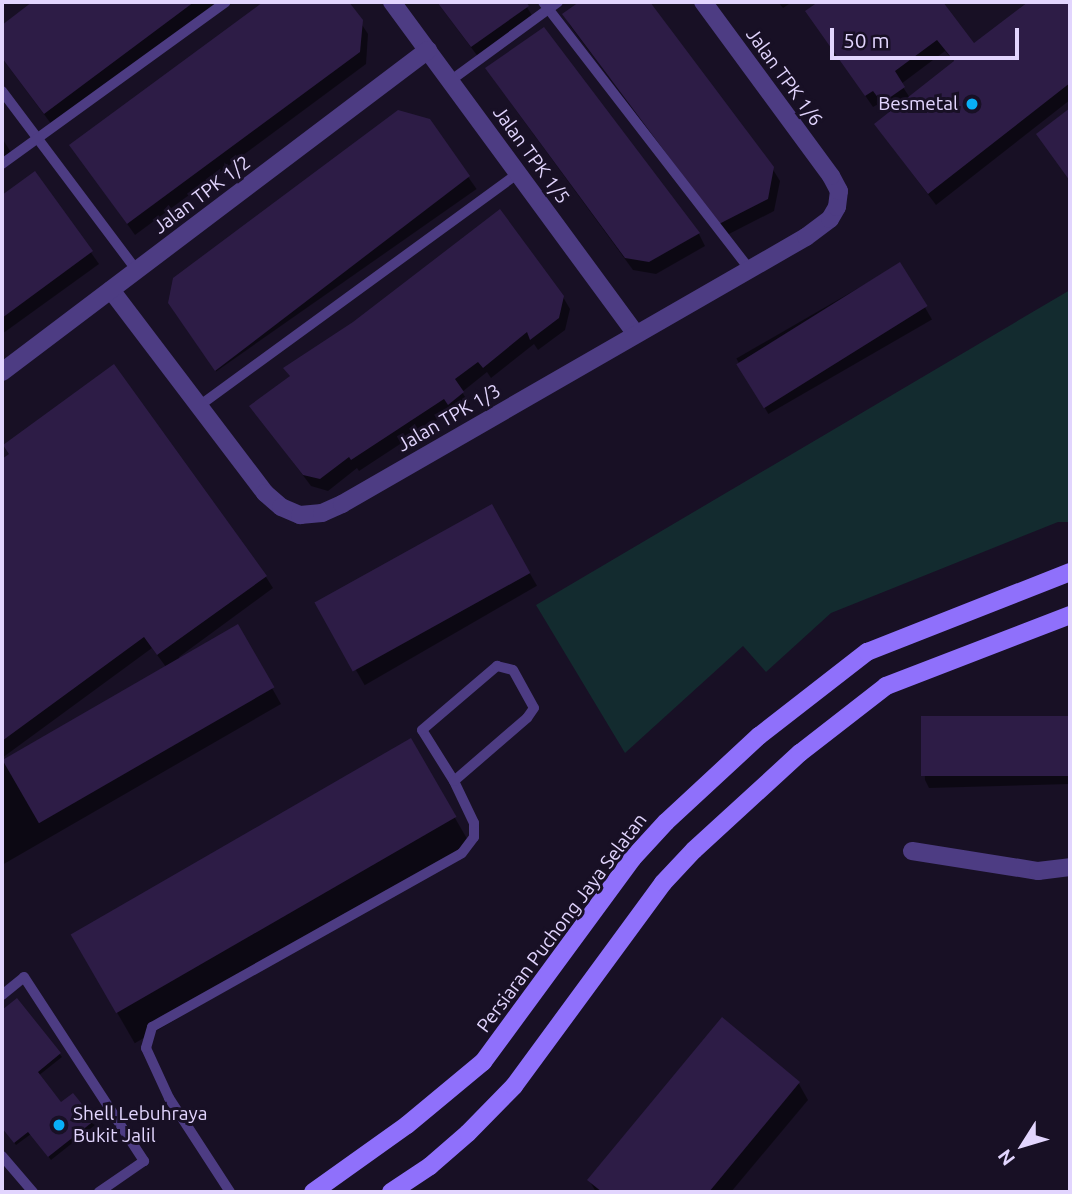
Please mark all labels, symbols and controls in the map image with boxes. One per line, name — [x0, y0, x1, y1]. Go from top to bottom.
scale bar — [834, 14, 1023, 58]
street label: Jalan TPK 1/6 — [741, 24, 827, 130]
text: 50 m — [843, 28, 890, 52]
place label: Besmetal — [878, 93, 958, 115]
marker: Besmetal — [964, 96, 980, 112]
street label: Jalan TPK 1/5 — [488, 102, 574, 208]
street label: Jalan TPK 1/2 — [149, 151, 255, 239]
street label: Jalan TPK 1/3 — [393, 379, 505, 457]
street label: Persiaran Puchong Jaya Selatan — [472, 809, 652, 1037]
place label: Shell Lebuhraya Bukit Jalil — [73, 1103, 207, 1147]
north arrow — [988, 1110, 1058, 1180]
marker: Shell Lebuhraya Bukit Jalil — [51, 1117, 67, 1133]
text: N — [993, 1145, 1019, 1170]

